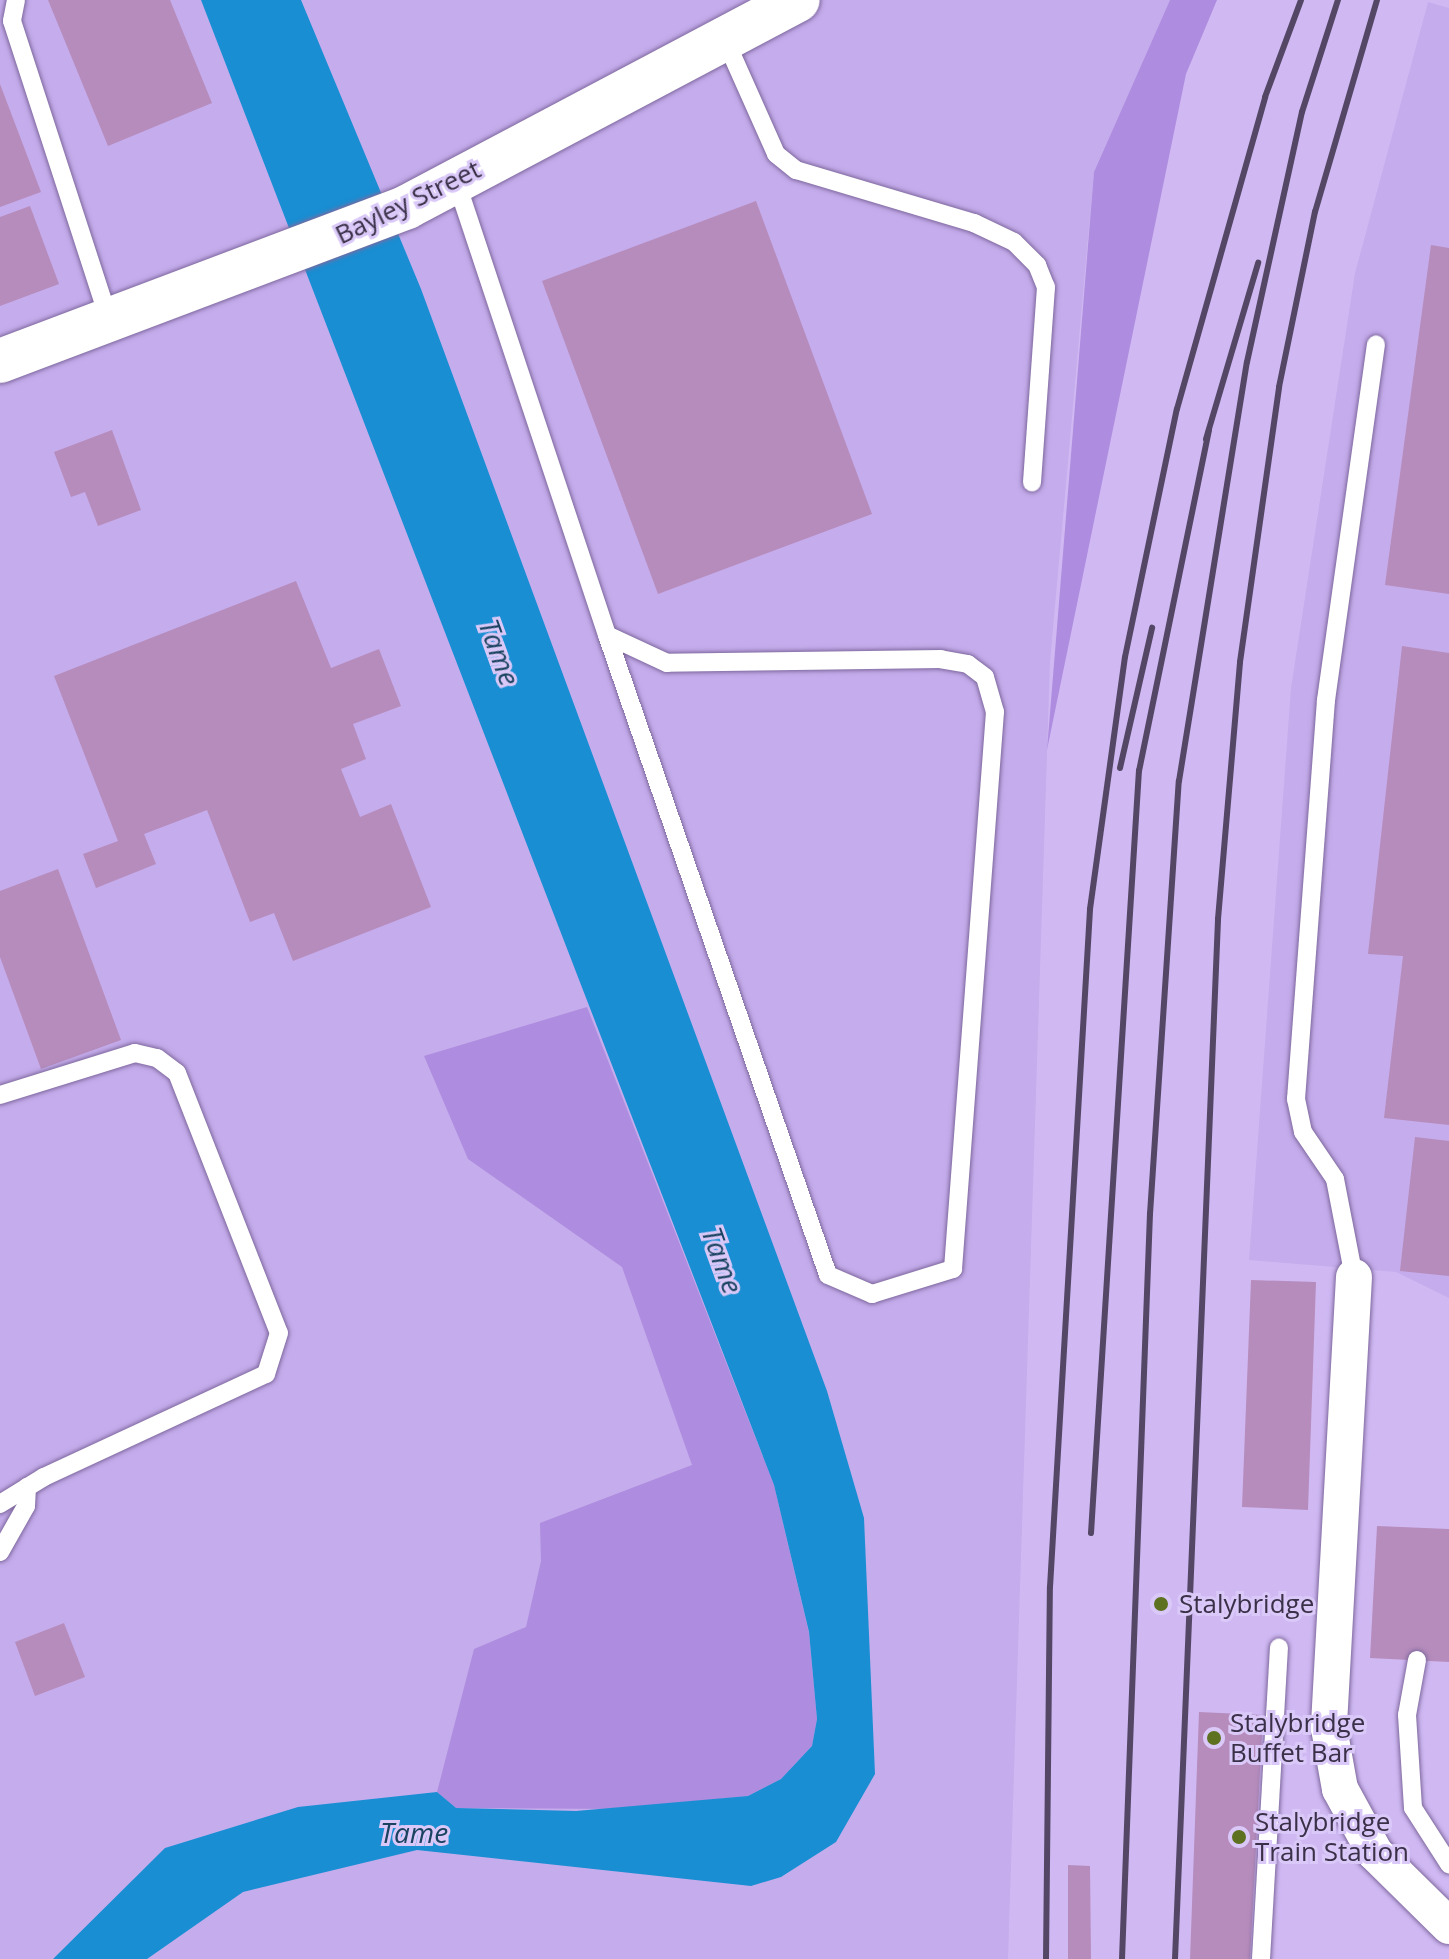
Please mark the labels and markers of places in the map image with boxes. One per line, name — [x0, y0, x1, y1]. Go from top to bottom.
place label: Stalybridge — [1179, 1588, 1314, 1620]
marker: Stalybridge — [1150, 1593, 1172, 1615]
place label: Stalybridge Buffet Bar — [1230, 1707, 1365, 1768]
marker: Stalybridge Buffet Bar — [1205, 1729, 1223, 1747]
place label: Stalybridge Train Station — [1255, 1806, 1409, 1868]
marker: Stalybridge Train Station — [1230, 1828, 1248, 1846]

